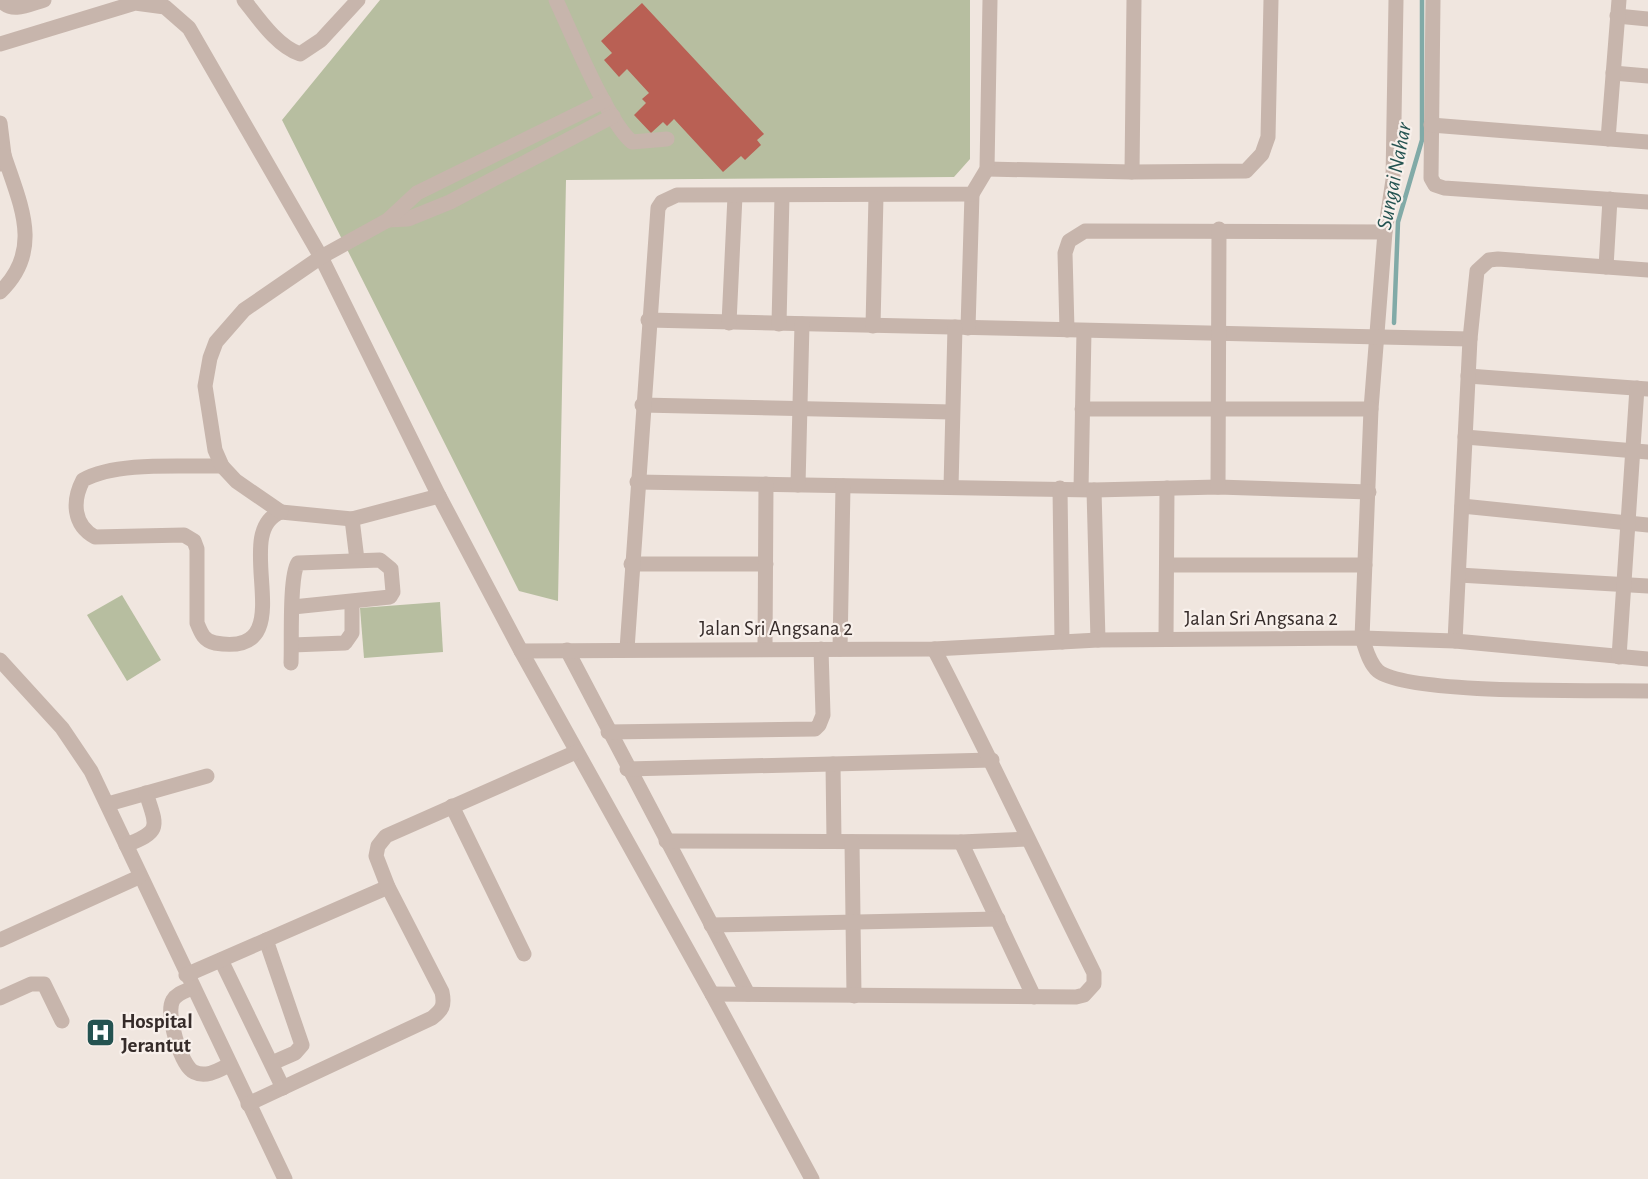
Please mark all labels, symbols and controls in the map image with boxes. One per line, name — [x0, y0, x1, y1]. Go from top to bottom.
water label: Sungai Nahar — [1373, 120, 1415, 232]
street label: Jalan Sri Angsana 2 — [1184, 608, 1338, 629]
street label: Jalan Sri Angsana 2 — [699, 618, 853, 639]
place label: Hospital Jerantut — [121, 1011, 193, 1056]
hospital icon: Hospital Jerantut — [84, 1017, 116, 1049]

